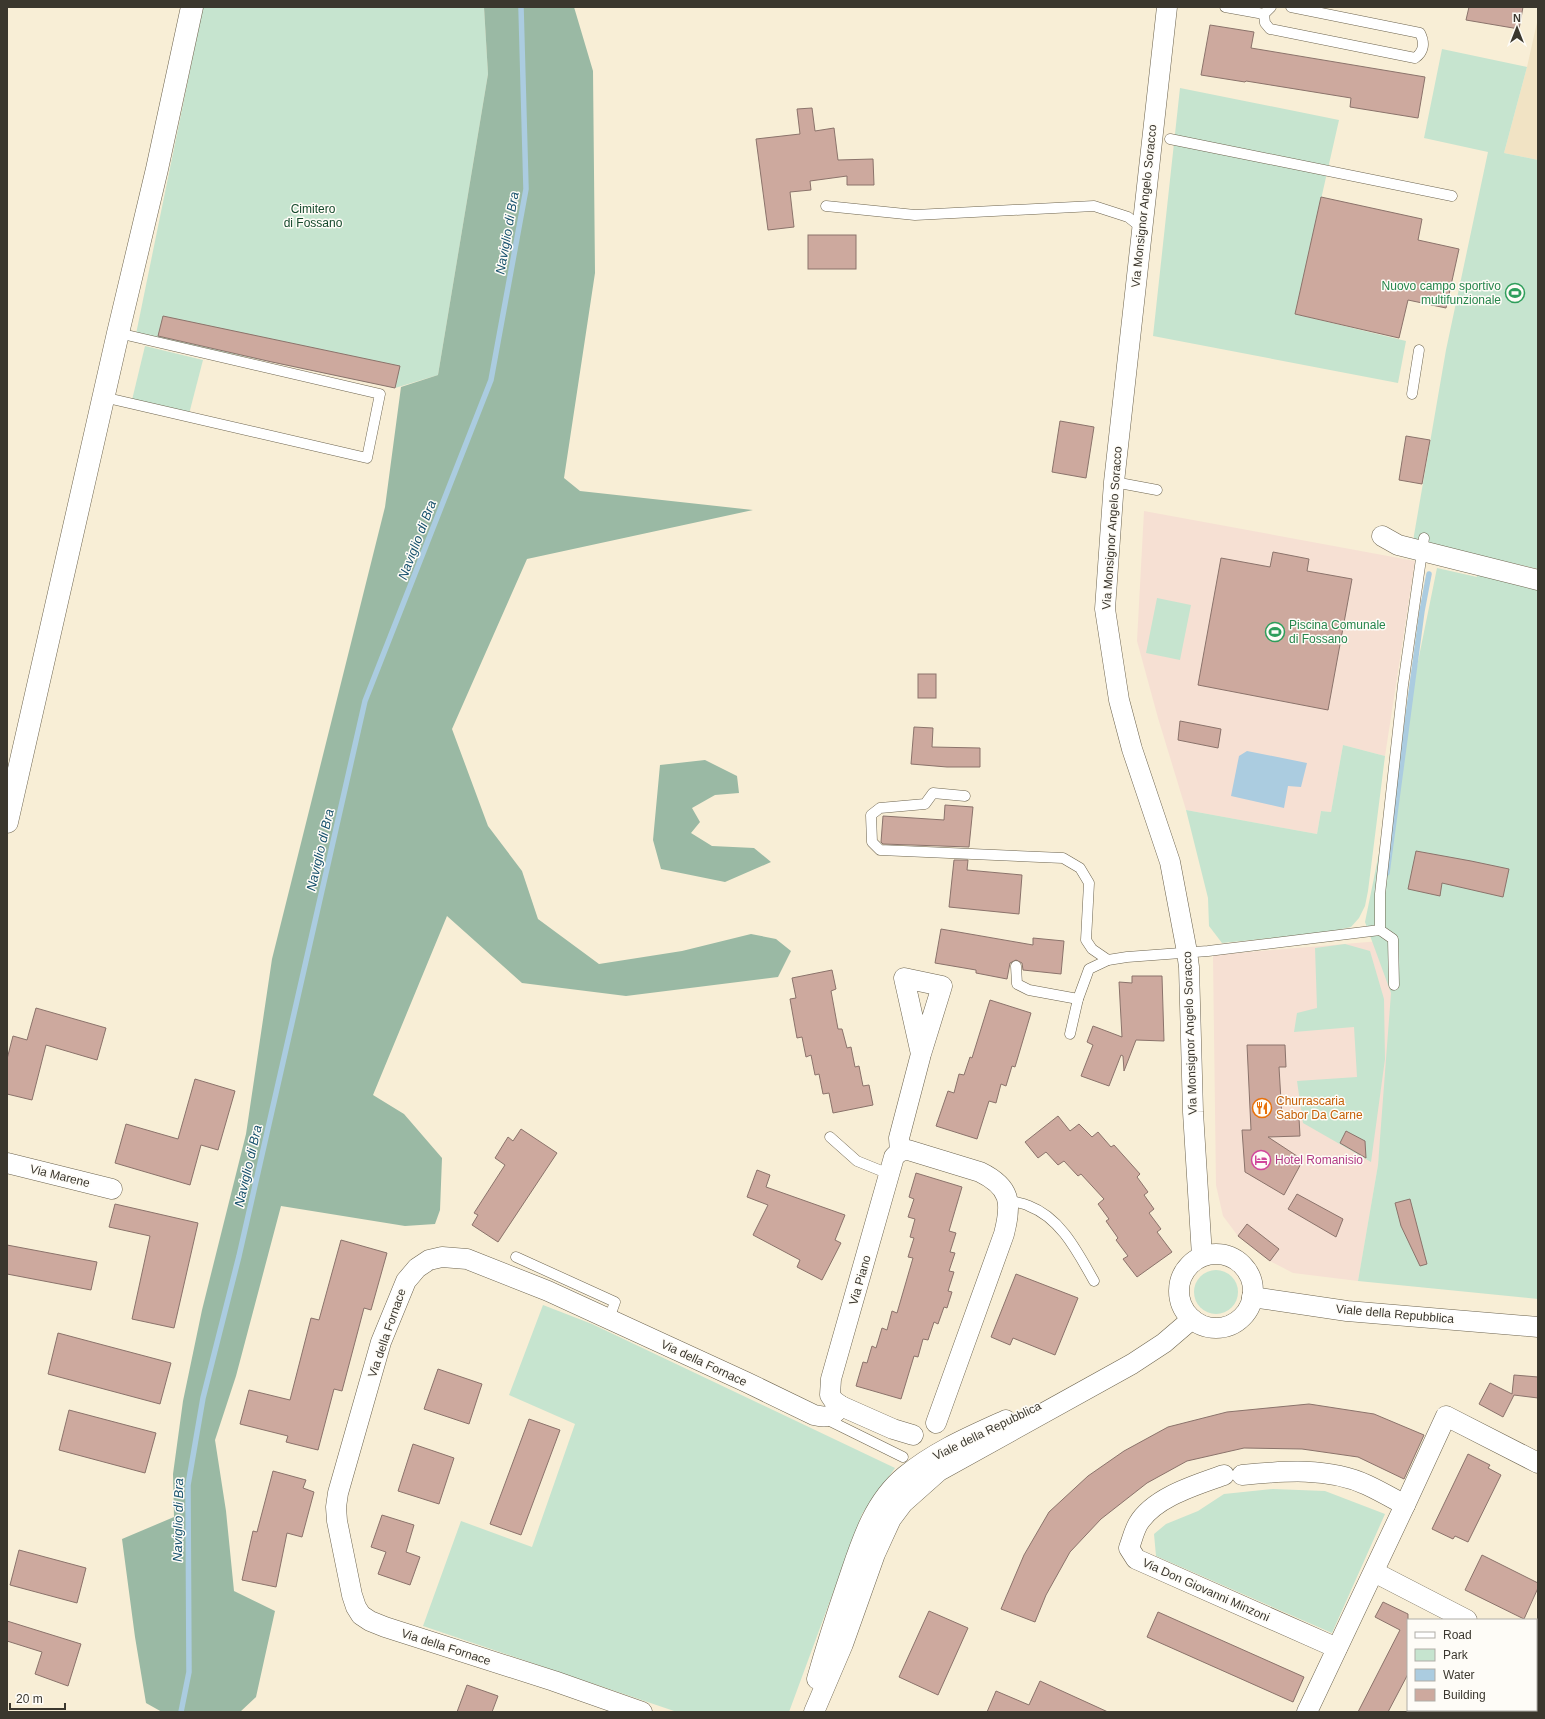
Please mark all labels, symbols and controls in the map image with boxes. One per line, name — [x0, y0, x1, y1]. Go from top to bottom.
north arrow — [1497, 8, 1537, 48]
text: N — [1513, 12, 1521, 24]
street label: Via Monsignor Angelo Soracco — [1128, 123, 1160, 288]
water label: Naviglio di Bra — [492, 190, 522, 276]
park label: Cimitero di Fossano — [284, 202, 343, 230]
place label: Nuovo campo sportivo multifunzionale — [1382, 279, 1501, 307]
sports icon: Nuovo campo sportivo multifunzionale — [1504, 282, 1526, 304]
street label: Via Monsignor Angelo Soracco — [1099, 445, 1125, 610]
water label: Naviglio di Bra — [395, 498, 439, 582]
place label: Piscina Comunale di Fossano — [1289, 618, 1386, 646]
sports icon: Piscina Comunale di Fossano — [1264, 621, 1286, 643]
water label: Naviglio di Bra — [303, 807, 337, 893]
street label: Via Monsignor Angelo Soracco — [1180, 951, 1200, 1115]
place label: Churrascaria Sabor Da Carne — [1276, 1094, 1363, 1122]
restaurant icon: Churrascaria Sabor Da Carne — [1251, 1097, 1273, 1119]
water label: Naviglio di Bra — [231, 1123, 265, 1209]
hotel icon: Hotel Romanisio — [1250, 1149, 1272, 1171]
place label: Hotel Romanisio — [1275, 1153, 1363, 1167]
street label: Via Marene — [29, 1162, 92, 1190]
street label: Via Piano — [846, 1253, 874, 1307]
street label: Via della Fornace — [365, 1286, 409, 1379]
street label: Viale della Repubblica — [1335, 1302, 1455, 1326]
street label: Via della Fornace — [659, 1337, 749, 1389]
street label: Viale della Repubblica — [931, 1399, 1044, 1463]
water label: Naviglio di Bra — [170, 1478, 186, 1562]
street label: Via Don Giovanni Minzoni — [1140, 1556, 1272, 1624]
legend — [1407, 1619, 1537, 1711]
street label: Via della Fornace — [400, 1626, 493, 1668]
text: Road — [1443, 1628, 1472, 1642]
text: Park — [1443, 1648, 1469, 1662]
text: Water — [1443, 1668, 1475, 1682]
scale bar — [10, 1685, 65, 1711]
text: Building — [1443, 1688, 1486, 1702]
text: 20 m — [16, 1692, 43, 1706]

